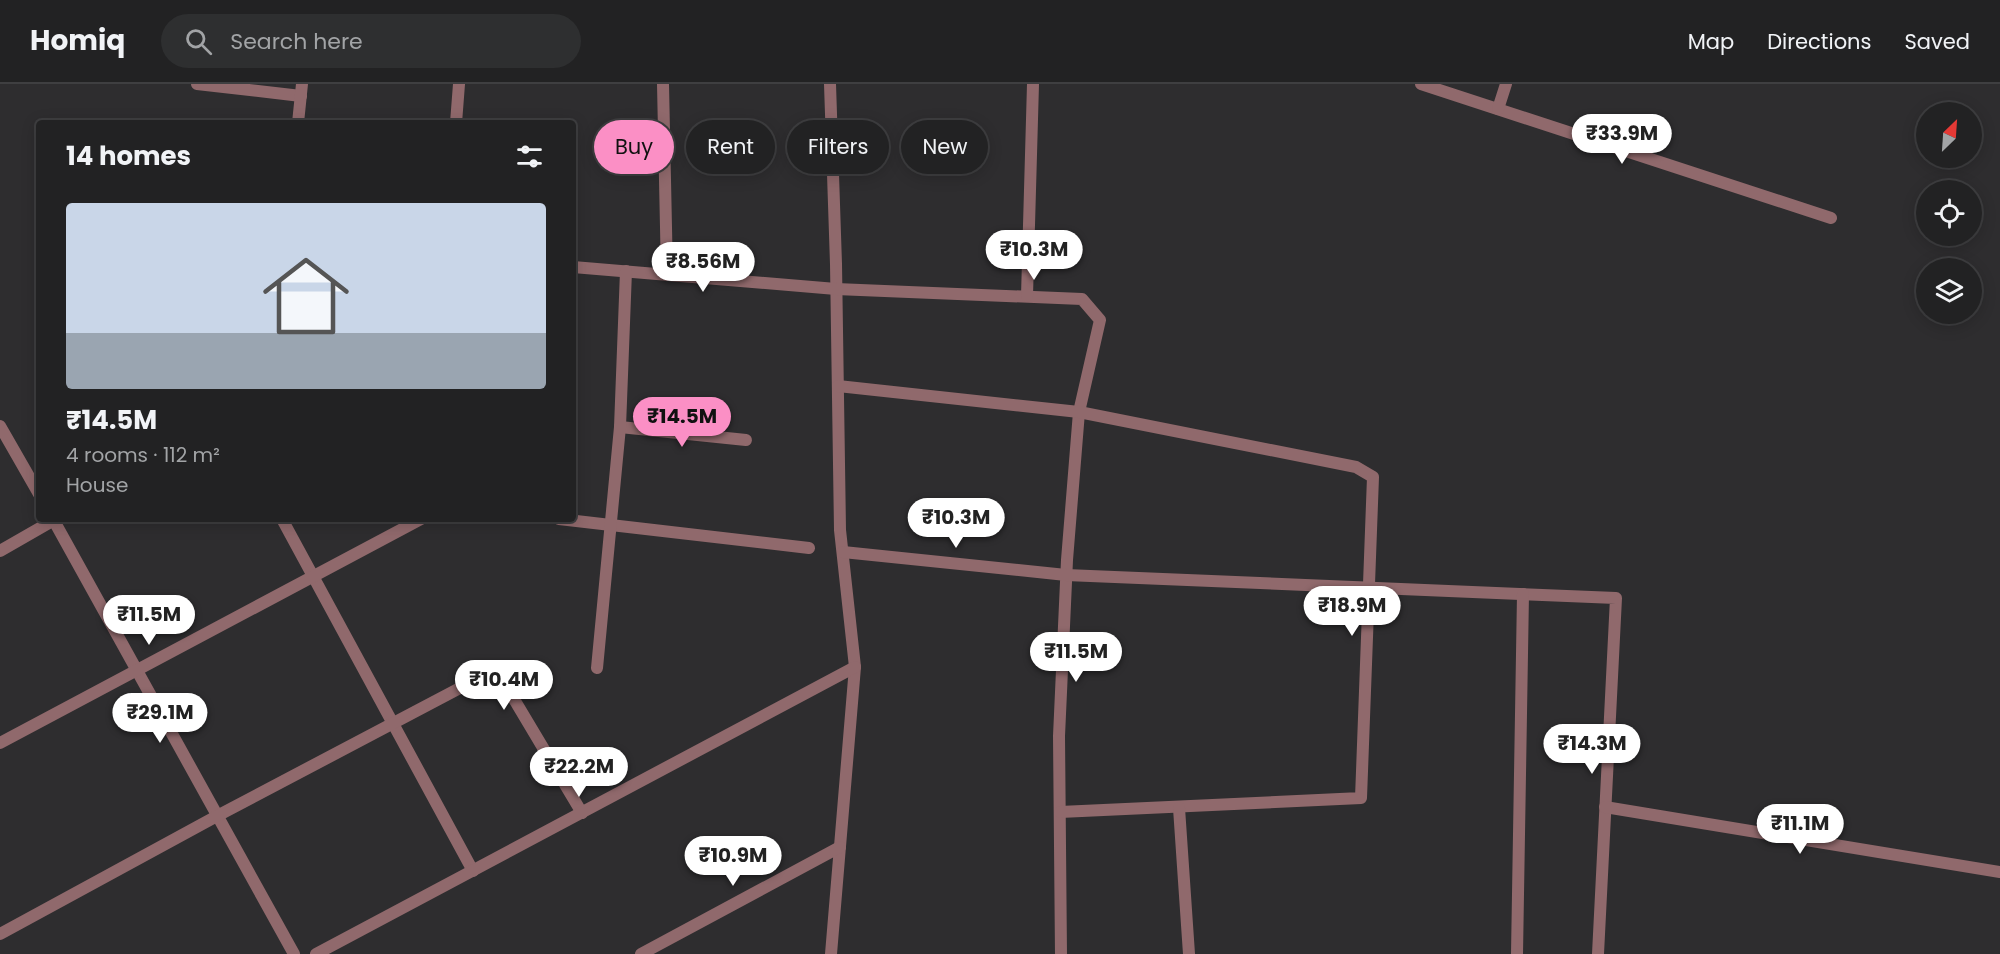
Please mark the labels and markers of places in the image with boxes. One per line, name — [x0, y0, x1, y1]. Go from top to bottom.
pin: ₹33.9M — [1573, 114, 1671, 165]
pin: ₹10.3M — [985, 230, 1083, 281]
pin: ₹8.56M — [654, 242, 752, 293]
pin: ₹14.5M — [633, 397, 731, 448]
pin: ₹10.3M — [907, 498, 1005, 549]
pin: ₹18.9M — [1303, 586, 1401, 637]
pin: ₹11.5M — [100, 595, 198, 646]
pin: ₹11.5M — [1027, 632, 1125, 683]
pin: ₹10.4M — [455, 660, 553, 711]
pin: ₹29.1M — [111, 693, 209, 744]
pin: ₹14.3M — [1543, 724, 1641, 775]
pin: ₹22.2M — [530, 747, 628, 798]
pin: ₹11.1M — [1751, 804, 1849, 855]
pin: ₹10.9M — [684, 836, 782, 887]

